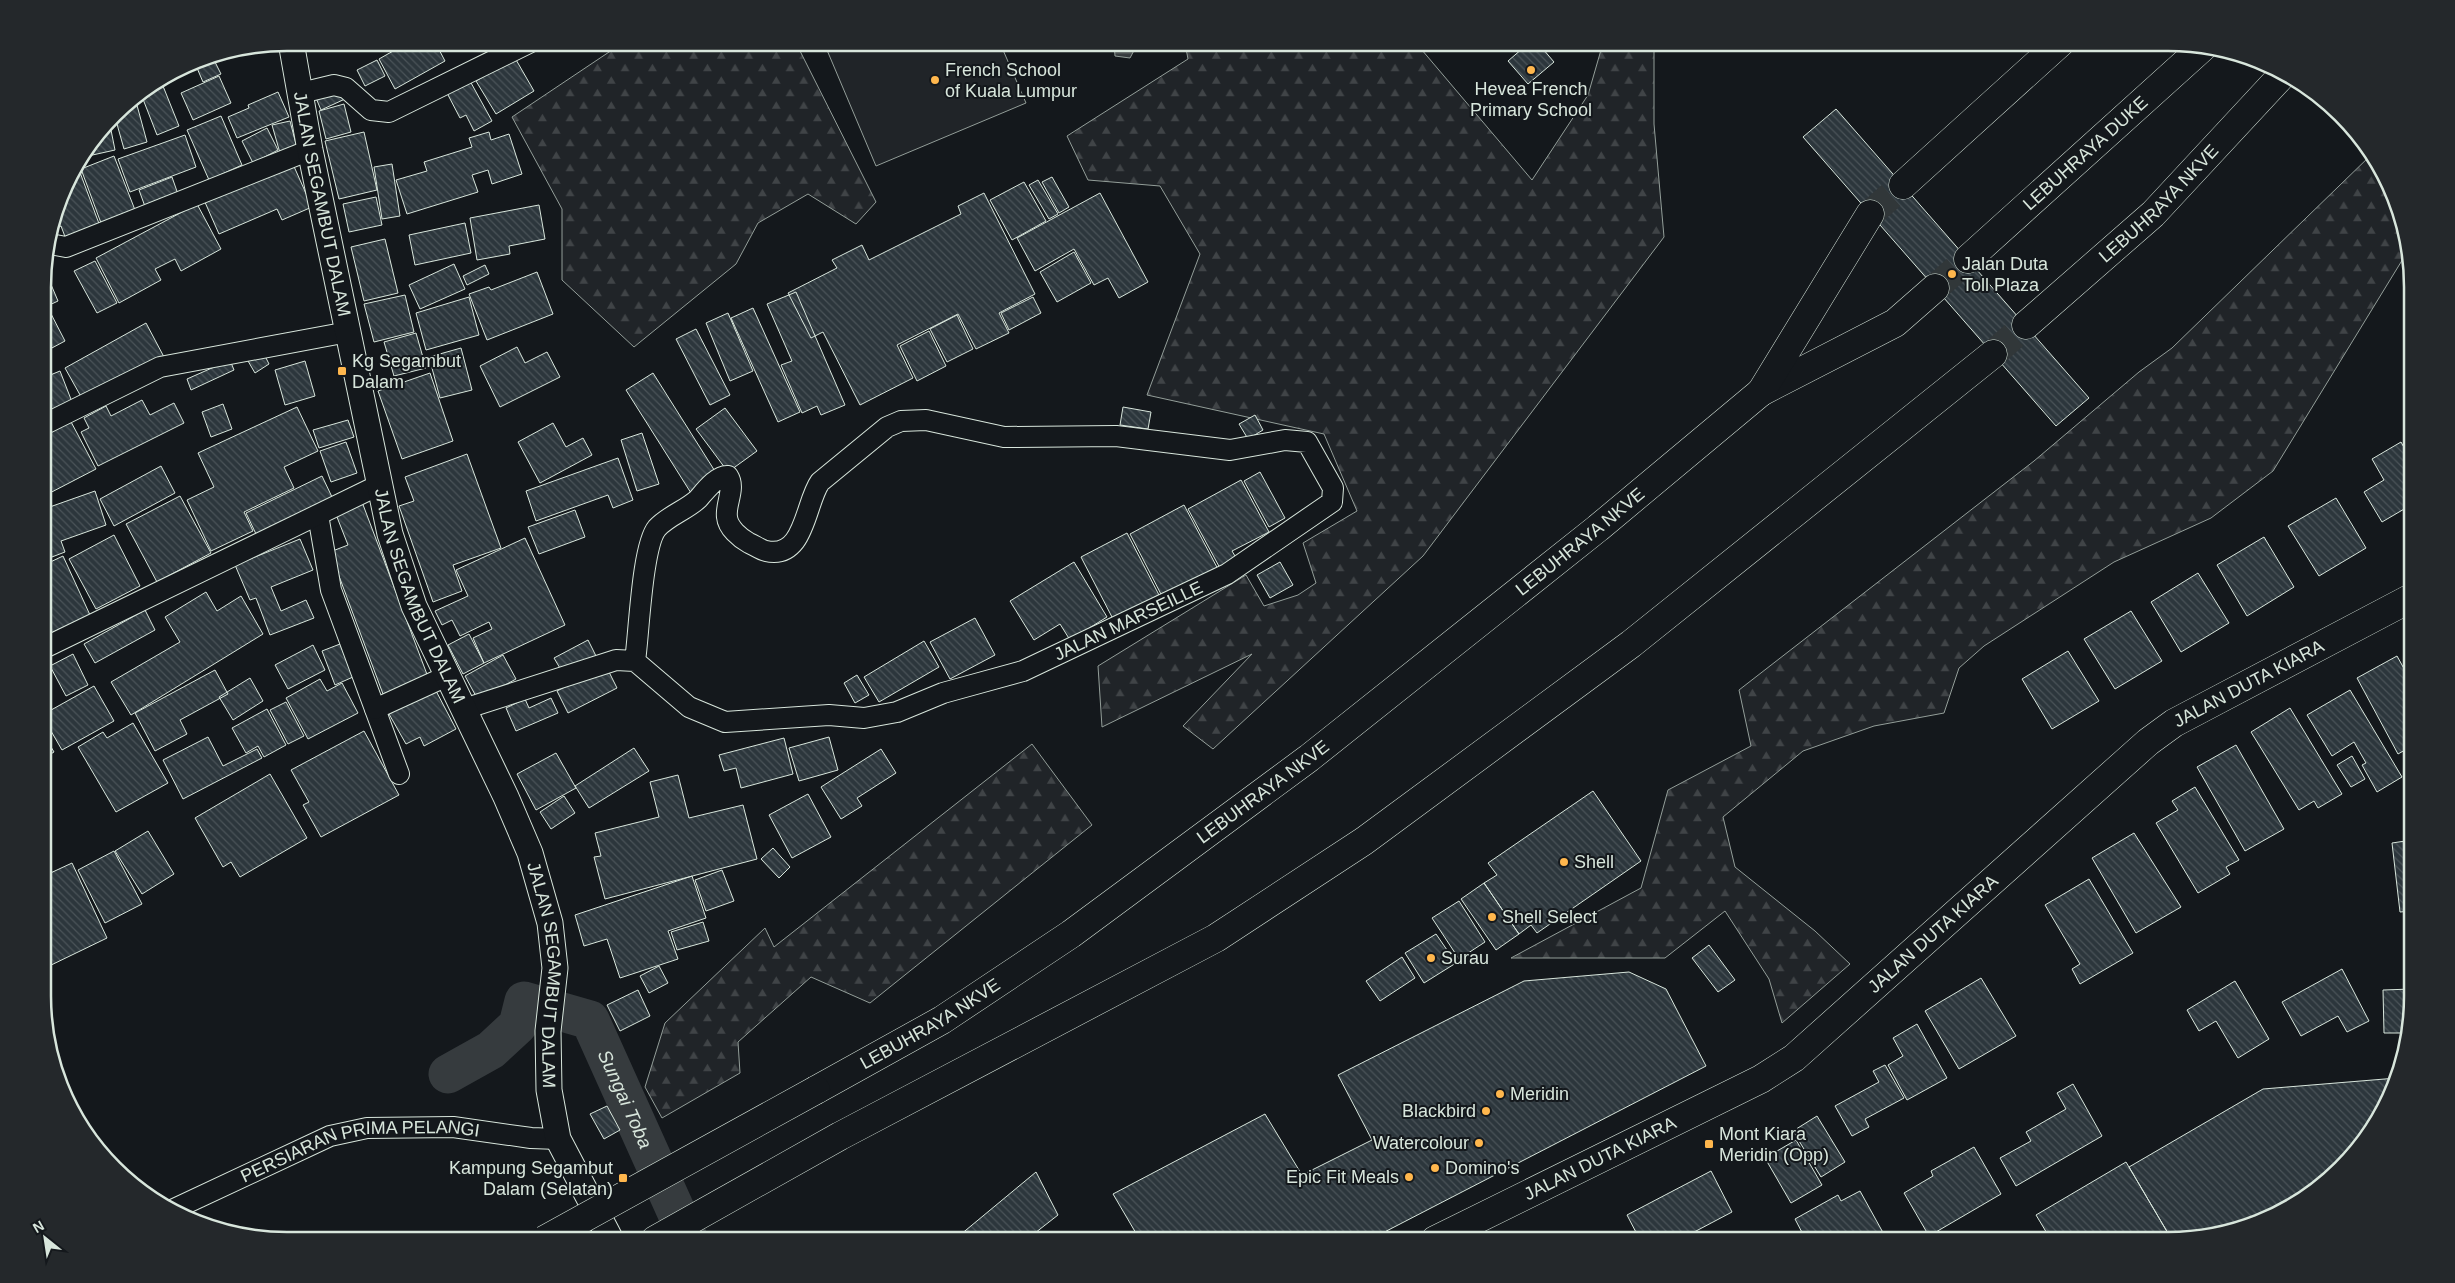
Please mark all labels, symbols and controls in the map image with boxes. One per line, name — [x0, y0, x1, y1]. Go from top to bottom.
place label: French School of Kuala Lumpur — [945, 60, 1077, 101]
marker: Hevea French Primary School — [1525, 64, 1537, 76]
marker: French School of Kuala Lumpur — [929, 74, 941, 86]
place label: Hevea French Primary School — [1470, 79, 1592, 120]
street label: JALAN SEGAMBUT DALAM — [290, 90, 354, 318]
street label: LEBUHRAYA DUKE — [2019, 92, 2152, 214]
street label: LEBUHRAYA NKVE — [2095, 140, 2222, 267]
place label: Jalan Duta Toll Plaza — [1962, 254, 2049, 295]
marker: Jalan Duta Toll Plaza — [1946, 268, 1958, 280]
place label: Kg Segambut Dalam — [352, 351, 461, 392]
marker: Kg Segambut Dalam — [336, 365, 348, 377]
street label: LEBUHRAYA NKVE — [1512, 484, 1648, 600]
street label: JALAN SEGAMBUT DALAM — [371, 487, 469, 706]
street label: JALAN MARSEILLE — [1051, 577, 1206, 665]
street label: JALAN DUTA KIARA — [2170, 636, 2327, 731]
street label: LEBUHRAYA NKVE — [1193, 736, 1333, 847]
place label: Shell — [1574, 852, 1614, 872]
marker: Shell — [1558, 856, 1570, 868]
street label: JALAN SEGAMBUT DALAM — [523, 860, 565, 1088]
street label: JALAN DUTA KIARA — [1864, 871, 2002, 997]
place label: Shell Select — [1502, 907, 1597, 927]
marker: Shell Select — [1486, 911, 1498, 923]
place label: Surau — [1441, 948, 1489, 968]
marker: Surau — [1425, 952, 1437, 964]
street label: LEBUHRAYA NKVE — [857, 974, 1004, 1073]
water label: Sungai Toba — [594, 1046, 656, 1152]
place label: Meridin — [1510, 1084, 1569, 1104]
marker: Meridin — [1494, 1088, 1506, 1100]
place label: Blackbird — [1402, 1101, 1476, 1121]
marker: Blackbird — [1480, 1105, 1492, 1117]
street label: JALAN DUTA KIARA — [1521, 1113, 1679, 1204]
street label: PERSIARAN PRIMA PELANGI — [237, 1116, 481, 1186]
place label: Mont Kiara Meridin (Opp) — [1719, 1124, 1829, 1165]
place label: Watercolour — [1373, 1133, 1469, 1153]
marker: Watercolour — [1473, 1137, 1485, 1149]
marker: Mont Kiara Meridin (Opp) — [1703, 1138, 1715, 1150]
place label: Kampung Segambut Dalam (Selatan) — [449, 1158, 613, 1199]
place label: Domino's — [1445, 1158, 1519, 1178]
marker: Domino's — [1429, 1162, 1441, 1174]
place label: Epic Fit Meals — [1286, 1167, 1399, 1187]
marker: Epic Fit Meals — [1403, 1171, 1415, 1183]
marker: Kampung Segambut Dalam (Selatan) — [617, 1172, 629, 1184]
north arrow — [20, 1213, 70, 1263]
text: N — [30, 1217, 47, 1236]

